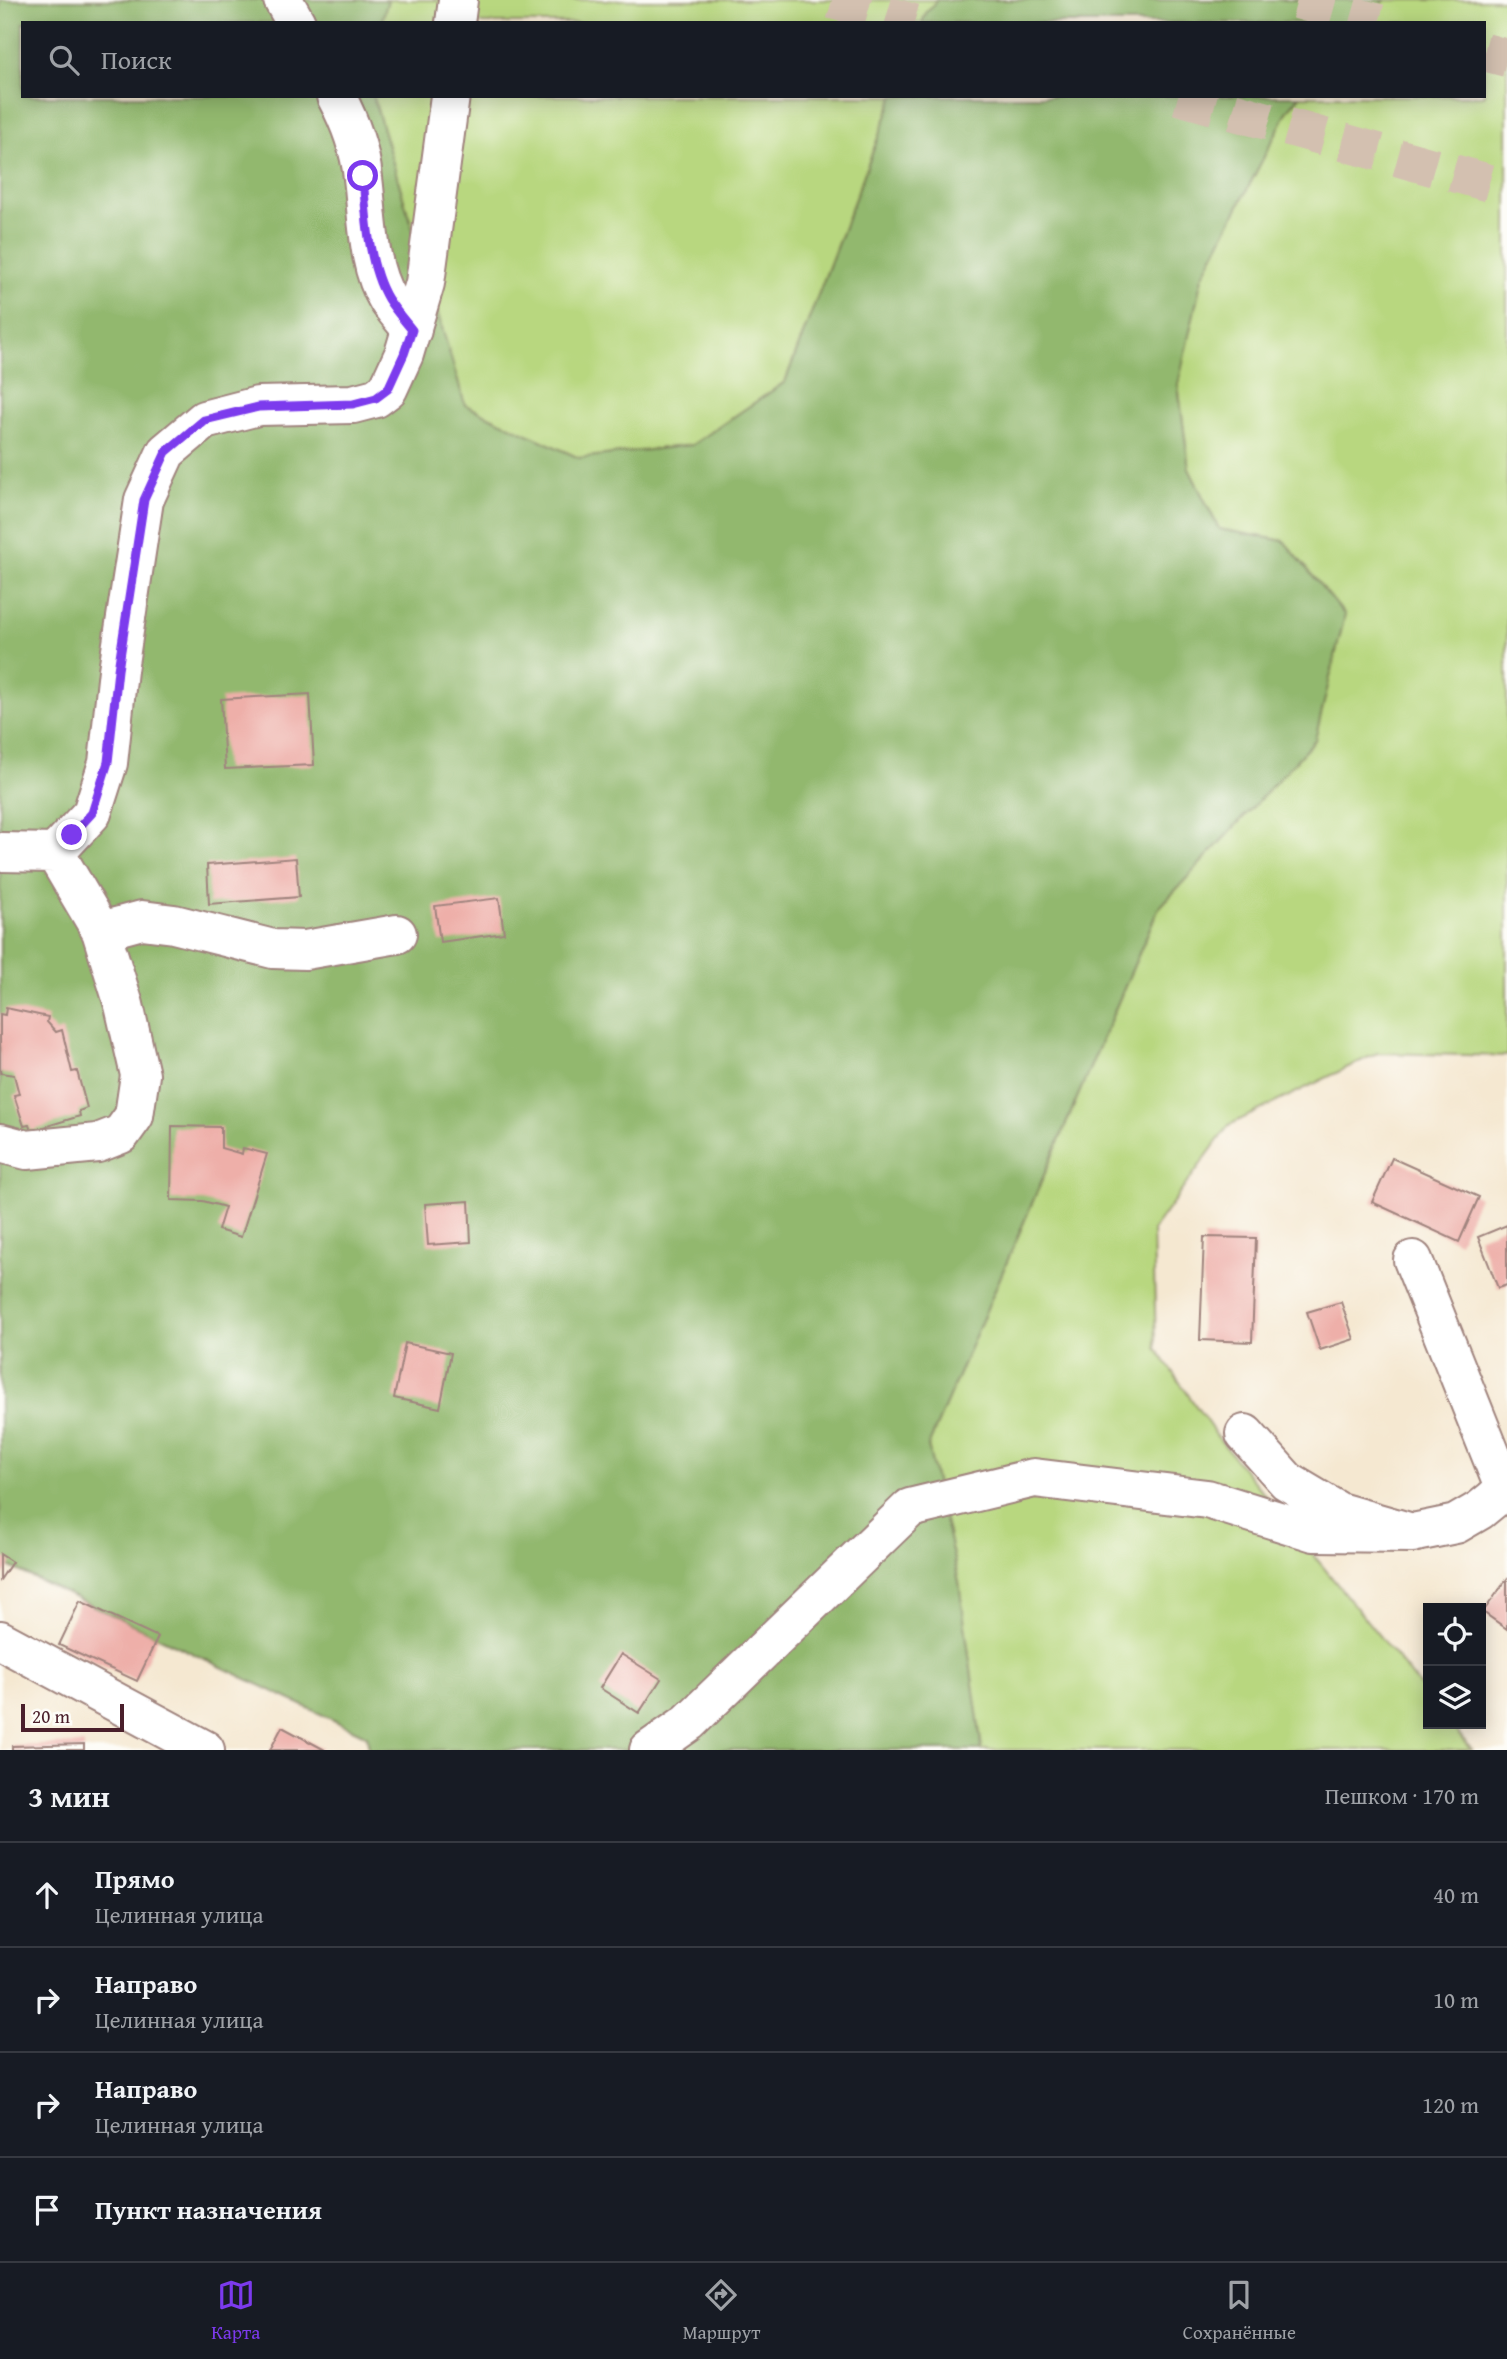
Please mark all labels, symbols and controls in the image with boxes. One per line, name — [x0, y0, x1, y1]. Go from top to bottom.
search box — [21, 21, 1486, 98]
text: Поиск — [101, 40, 172, 79]
icon: search — [45, 41, 83, 79]
route start — [347, 160, 378, 191]
route end — [56, 819, 87, 850]
map controls — [1423, 1603, 1486, 1729]
button: locate — [1423, 1603, 1486, 1666]
button: layers — [1423, 1666, 1486, 1729]
scale bar — [21, 1701, 124, 1733]
text: 20 m — [32, 1702, 70, 1730]
text: 3 мин — [28, 1774, 110, 1818]
text: Пешком · 170 m — [1325, 1779, 1479, 1812]
text: Прямо — [95, 1859, 175, 1898]
icon: ahead — [28, 1876, 66, 1914]
text: 40 m — [1433, 1878, 1479, 1911]
text: Целинная улица — [95, 1898, 263, 1931]
text: Направо — [95, 1964, 197, 2003]
icon: right — [28, 1981, 66, 2019]
text: 10 m — [1433, 1983, 1479, 2016]
text: Целинная улица — [95, 2003, 263, 2036]
text: Направо — [95, 2069, 197, 2108]
icon: right — [28, 2086, 66, 2124]
text: 120 m — [1422, 2088, 1479, 2121]
text: Целинная улица — [95, 2108, 263, 2141]
text: Пункт назначения — [95, 2190, 322, 2229]
icon: arrive — [28, 2191, 66, 2229]
tab: Карта — [211, 2276, 260, 2346]
tab: Маршрут — [683, 2276, 760, 2346]
tab: Сохранённые — [1183, 2276, 1296, 2346]

